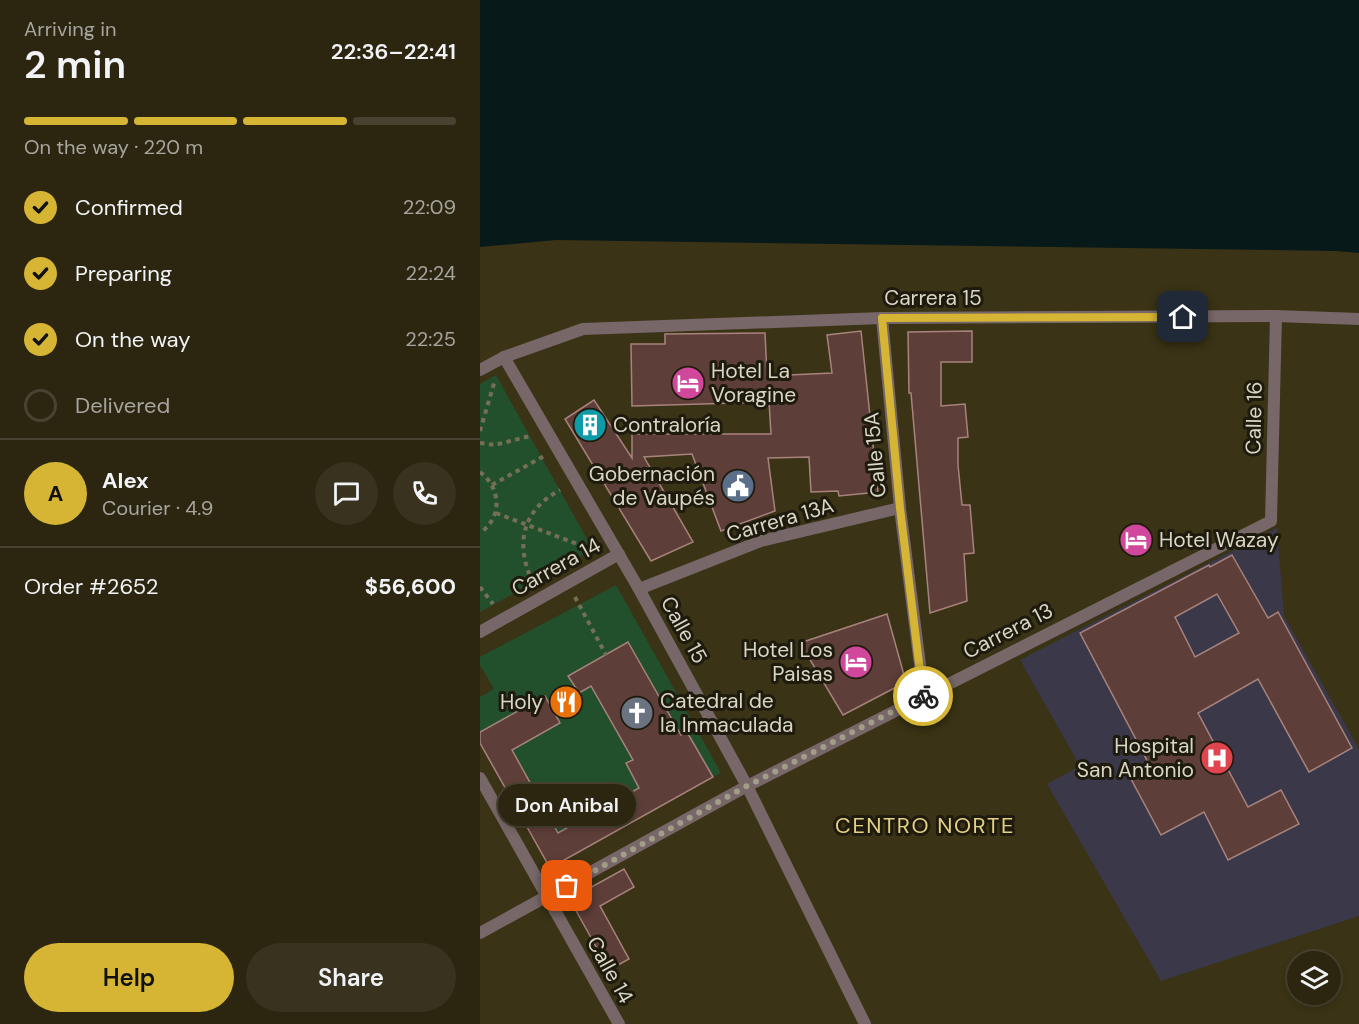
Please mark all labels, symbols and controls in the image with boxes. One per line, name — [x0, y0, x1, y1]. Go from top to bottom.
text: Arriving in — [24, 16, 116, 42]
text: 22:36–22:41 — [331, 37, 456, 66]
text: 2 min — [24, 39, 126, 90]
text: On the way · 220 m — [24, 134, 203, 160]
icon: check — [24, 191, 57, 224]
text: Confirmed — [75, 193, 183, 222]
text: 22:09 — [403, 194, 456, 220]
icon: check — [24, 257, 57, 290]
text: Preparing — [75, 259, 172, 288]
text: 22:24 — [406, 260, 456, 286]
street label: Carrera 15 — [884, 284, 982, 312]
pin — [1157, 291, 1208, 342]
icon: home — [1166, 300, 1199, 333]
icon: check — [24, 323, 57, 356]
text: On the way — [75, 325, 190, 354]
text: 22:25 — [405, 326, 456, 352]
place label: Hotel La Voragine — [711, 357, 796, 409]
hotel icon: Hotel La Voragine — [670, 365, 706, 401]
street label: Calle 16 — [1239, 381, 1269, 455]
text: Delivered — [75, 391, 170, 420]
building icon: Contraloría — [572, 407, 608, 443]
place label: Contraloría — [613, 411, 721, 439]
street label: Calle 15A — [857, 411, 893, 499]
place label: Gobernación de Vaupés — [589, 460, 715, 512]
button: chat — [315, 462, 378, 525]
button: phone — [393, 462, 456, 525]
text: Alex — [102, 466, 149, 495]
public building icon: Gobernación de Vaupés — [720, 468, 756, 504]
text: A — [48, 479, 63, 508]
street label: Carrera 13A — [723, 491, 837, 549]
text: Courier · 4.9 — [102, 495, 213, 521]
hotel icon: Hotel Wazay — [1118, 522, 1154, 558]
place label: Hotel Wazay — [1159, 526, 1279, 554]
street label: Carrera 14 — [507, 531, 606, 603]
text: Order #2652 — [24, 572, 159, 601]
text: $56,600 — [365, 572, 456, 601]
street label: Calle 15 — [654, 591, 714, 669]
street label: Carrera 13 — [958, 596, 1058, 666]
place label: Hotel Los Paisas — [743, 636, 833, 688]
hotel icon: Hotel Los Paisas — [838, 644, 874, 680]
courier — [893, 666, 953, 726]
icon: bike — [907, 680, 940, 713]
restaurant icon: Holy — [548, 684, 584, 720]
place label: Catedral de la Inmaculada — [660, 687, 794, 739]
place label: Holy — [500, 688, 543, 716]
church icon: Catedral de la Inmaculada — [619, 695, 655, 731]
place label: Hospital San Antonio — [1077, 732, 1194, 784]
hospital icon: Hospital San Antonio — [1199, 740, 1235, 776]
callout: Don Anibal — [498, 784, 636, 826]
text: Don Anibal — [515, 792, 619, 818]
district label: CENTRO NORTE — [835, 811, 1015, 840]
pin — [541, 860, 592, 911]
icon: bag — [550, 869, 583, 902]
street label: Calle 14 — [580, 931, 640, 1009]
button: Help — [24, 943, 234, 1012]
button: Share — [246, 943, 456, 1012]
map controls — [1287, 951, 1341, 1005]
button: layers — [1287, 951, 1341, 1005]

